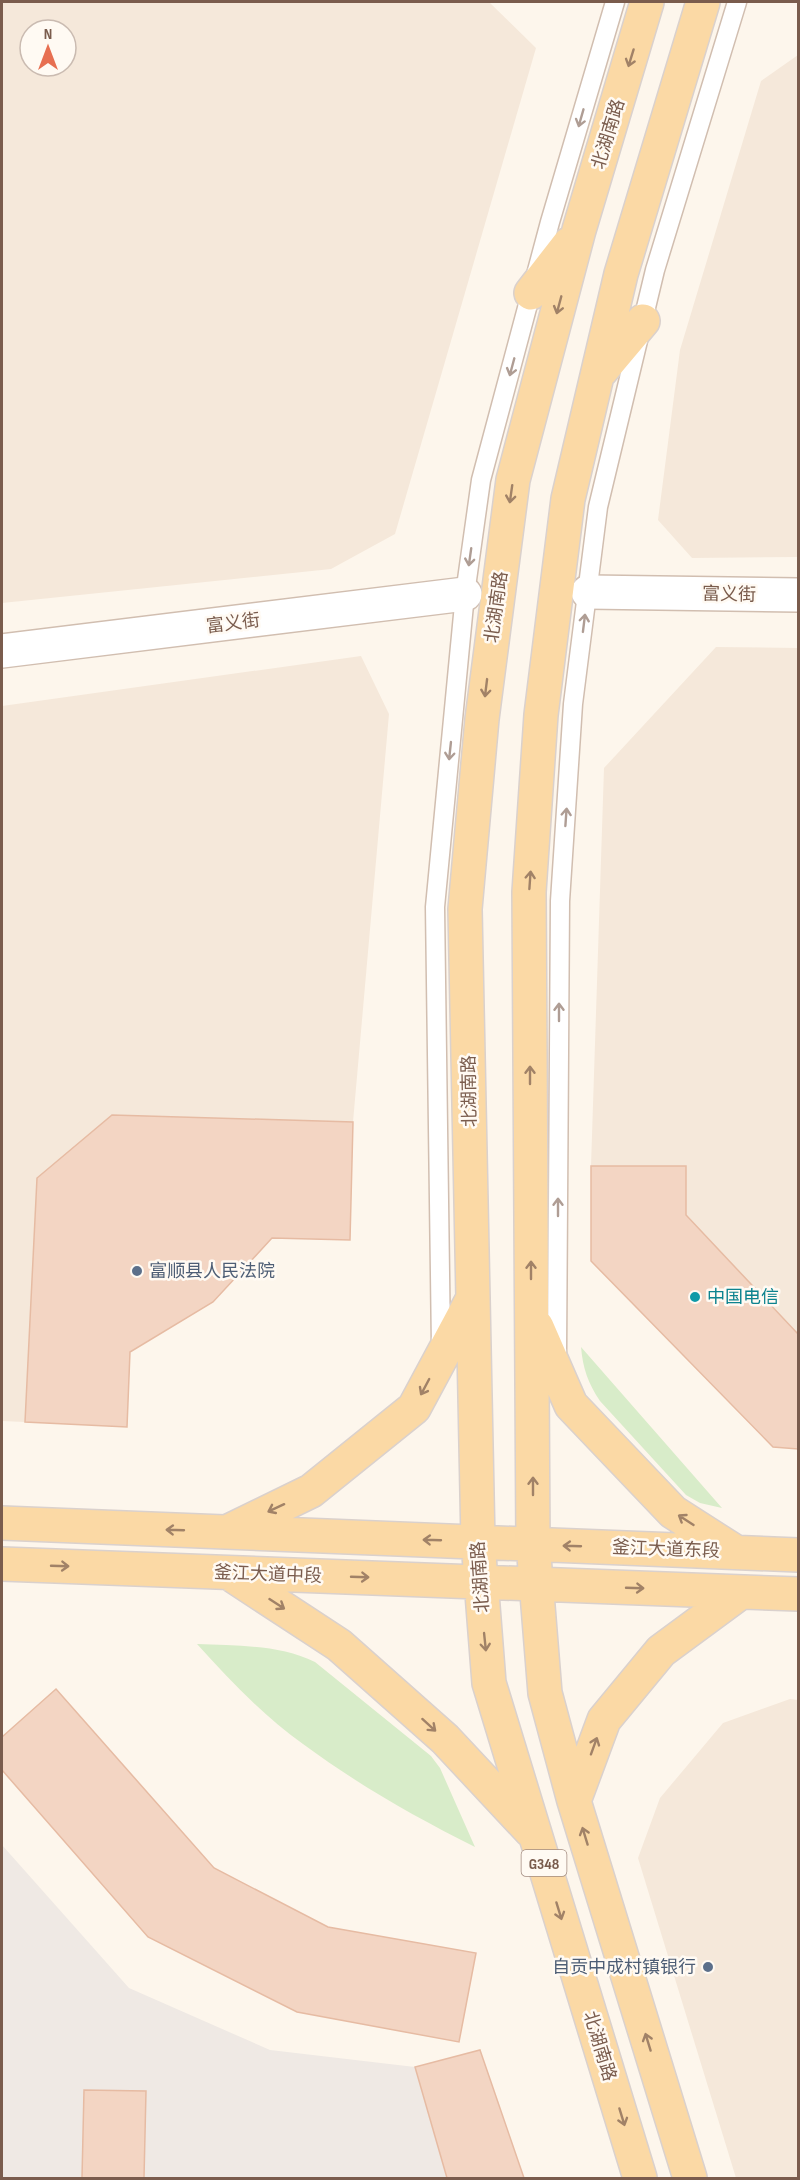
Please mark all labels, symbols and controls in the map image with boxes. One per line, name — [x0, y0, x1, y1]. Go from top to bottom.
north arrow — [18, 18, 78, 78]
text: N — [44, 25, 52, 44]
one-way arrow — [625, 48, 636, 67]
street label: 北湖南路 — [588, 97, 629, 172]
one-way arrow — [575, 108, 586, 127]
one-way arrow — [553, 296, 564, 315]
one-way arrow — [505, 357, 517, 376]
one-way arrow — [506, 484, 517, 504]
one-way arrow — [465, 546, 476, 566]
street label: 北湖南路 — [481, 570, 512, 644]
street label: 富义街 — [702, 584, 756, 605]
street label: 富义街 — [205, 610, 261, 637]
one-way arrow — [579, 614, 590, 634]
one-way arrow — [480, 677, 491, 697]
one-way arrow — [444, 740, 455, 760]
one-way arrow — [561, 808, 572, 828]
one-way arrow — [525, 870, 536, 890]
one-way arrow — [554, 1003, 565, 1023]
street label: 北湖南路 — [458, 1055, 481, 1127]
one-way arrow — [524, 1065, 536, 1085]
one-way arrow — [552, 1198, 564, 1218]
one-way arrow — [525, 1260, 537, 1280]
place label: 富顺县人民法院 — [149, 1261, 275, 1282]
marker: 富顺县人民法院 — [130, 1264, 144, 1278]
place label: 中国电信 — [707, 1287, 779, 1308]
marker: 中国电信 — [688, 1290, 702, 1304]
one-way arrow — [419, 1377, 430, 1395]
one-way arrow — [527, 1476, 538, 1496]
one-way arrow — [268, 1503, 286, 1515]
one-way arrow — [678, 1514, 695, 1526]
one-way arrow — [165, 1525, 185, 1536]
one-way arrow — [423, 1535, 443, 1546]
street label: 釜江大道东段 — [612, 1537, 720, 1562]
street label: 北湖南路 — [468, 1540, 493, 1614]
one-way arrow — [563, 1540, 583, 1551]
one-way arrow — [49, 1561, 69, 1572]
street label: 釜江大道中段 — [214, 1562, 322, 1587]
one-way arrow — [349, 1572, 369, 1583]
one-way arrow — [625, 1583, 645, 1594]
one-way arrow — [268, 1598, 285, 1610]
one-way arrow — [480, 1632, 491, 1652]
one-way arrow — [421, 1718, 436, 1732]
one-way arrow — [590, 1737, 601, 1756]
one-way arrow — [578, 1827, 589, 1846]
road number: G348 — [522, 1850, 566, 1876]
one-way arrow — [554, 1901, 565, 1920]
place label: 自贡中成村镇银行 — [552, 1957, 696, 1978]
marker: 自贡中成村镇银行 — [701, 1960, 715, 1974]
street label: 北湖南路 — [579, 2009, 620, 2084]
one-way arrow — [642, 2033, 653, 2052]
one-way arrow — [617, 2107, 628, 2126]

